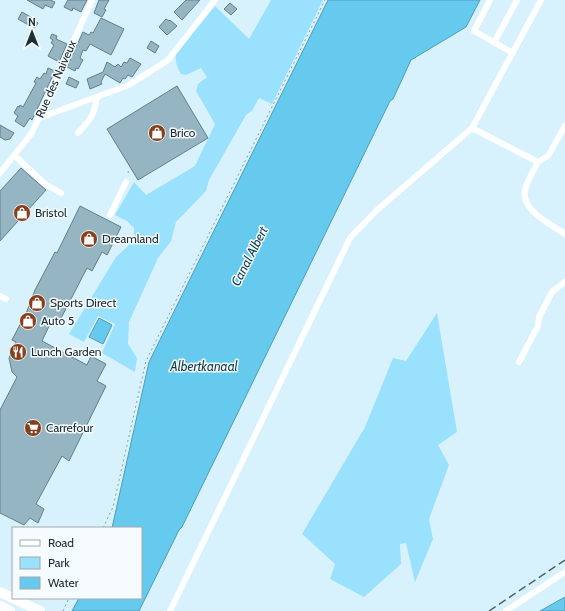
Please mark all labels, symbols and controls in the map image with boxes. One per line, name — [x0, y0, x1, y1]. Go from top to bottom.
north arrow — [12, 12, 52, 52]
text: N — [28, 15, 36, 29]
street label: Rue des Naiveux — [32, 37, 79, 120]
shop icon: Brico — [147, 123, 167, 143]
place label: Brico — [170, 125, 196, 140]
shop icon: Bristol — [12, 203, 32, 223]
place label: Bristol — [35, 205, 67, 220]
water label: Canal Albert — [227, 223, 271, 288]
shop icon: Dreamland — [79, 229, 99, 249]
place label: Dreamland — [102, 231, 159, 246]
shop icon: Sports Direct — [27, 293, 47, 313]
place label: Sports Direct — [50, 295, 116, 310]
shop icon: Auto 5 — [18, 311, 38, 331]
place label: Auto 5 — [41, 313, 74, 328]
restaurant icon: Lunch Garden — [8, 342, 28, 362]
place label: Lunch Garden — [31, 344, 102, 359]
water label: Albertkanaal — [169, 358, 238, 374]
supermarket icon: Carrefour — [23, 418, 43, 438]
place label: Carrefour — [46, 420, 93, 435]
legend — [12, 527, 142, 599]
text: Road — [48, 535, 74, 550]
text: Park — [48, 555, 70, 570]
text: Water — [48, 575, 79, 590]

